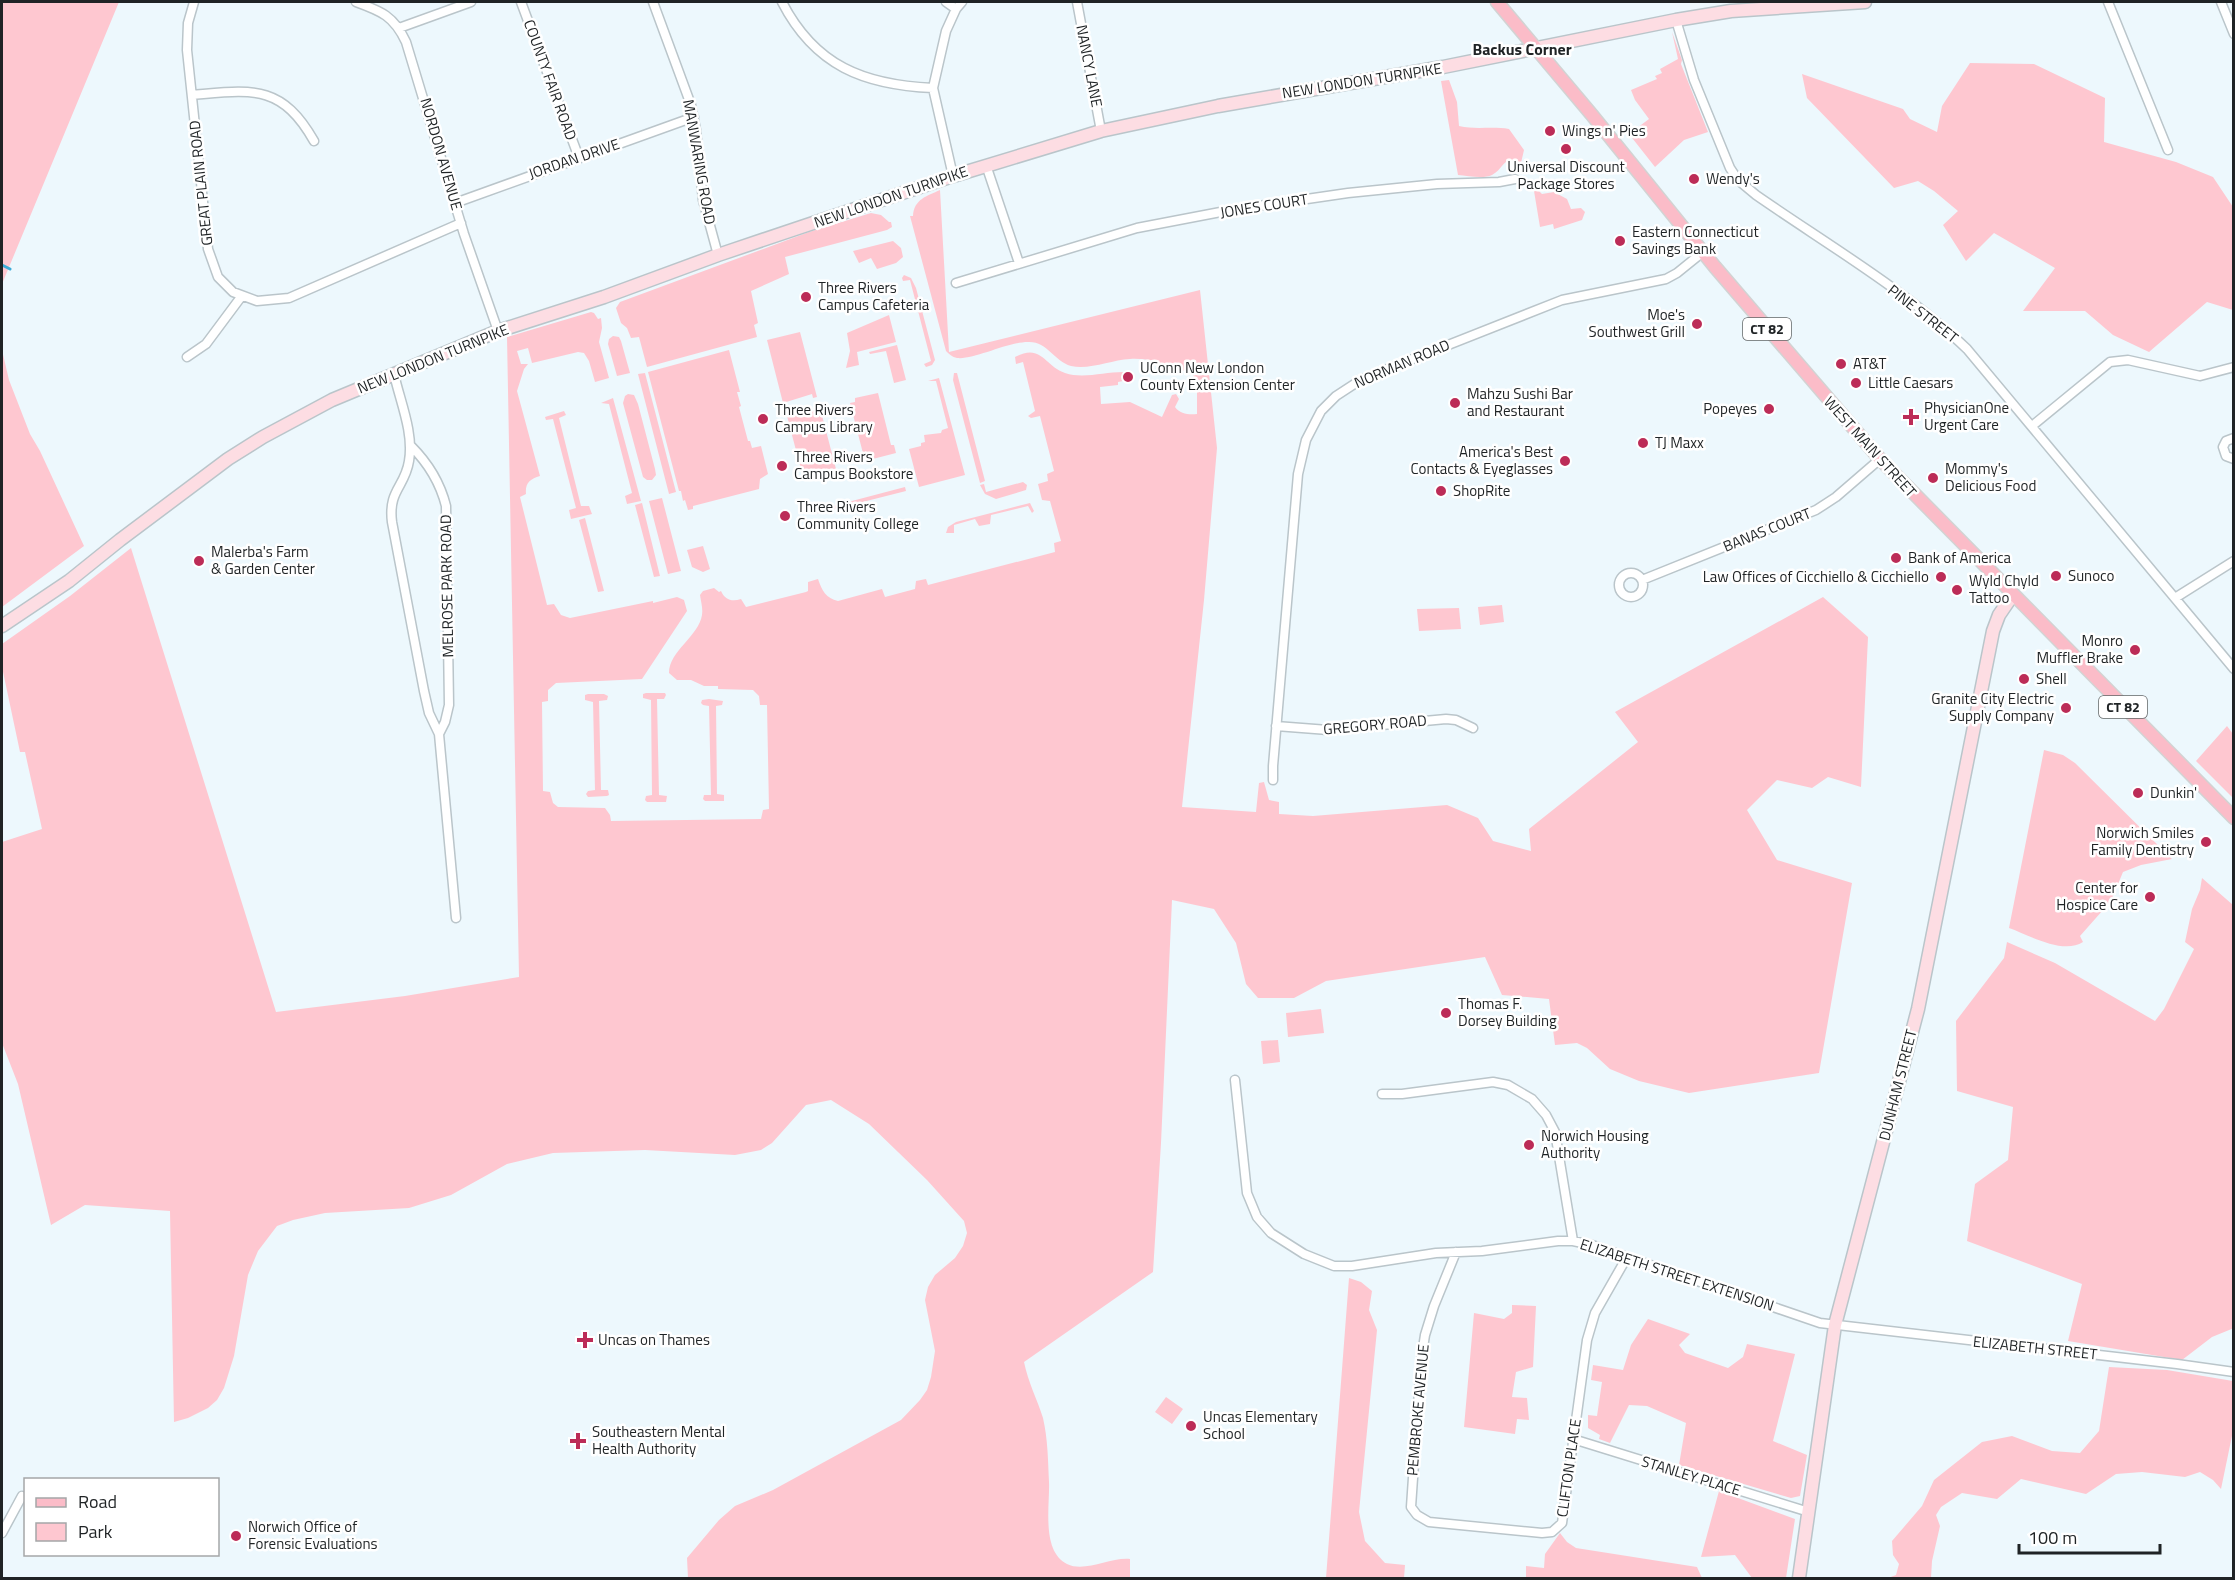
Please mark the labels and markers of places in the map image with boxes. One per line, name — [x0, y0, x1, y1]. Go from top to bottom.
place label: Wings n' Pies — [1562, 119, 1646, 142]
marker: Wings n' Pies — [1543, 124, 1557, 138]
marker: Universal Discount Package Stores — [1559, 142, 1573, 156]
place label: Universal Discount Package Stores — [1507, 155, 1626, 195]
place label: Wendy's — [1706, 167, 1760, 190]
marker: Wendy's — [1687, 172, 1701, 186]
place label: Eastern Connecticut Savings Bank — [1632, 220, 1759, 260]
marker: Eastern Connecticut Savings Bank — [1613, 234, 1627, 248]
place label: Three Rivers Campus Cafeteria — [818, 276, 930, 316]
marker: Three Rivers Campus Cafeteria — [799, 290, 813, 304]
place label: Moe's Southwest Grill — [1589, 303, 1685, 343]
marker: Moe's Southwest Grill — [1690, 317, 1704, 331]
place label: AT&T — [1853, 352, 1887, 375]
place label: UConn New London County Extension Center — [1140, 356, 1295, 396]
marker: AT&T — [1834, 357, 1848, 371]
marker: UConn New London County Extension Center — [1121, 370, 1135, 384]
place label: Little Caesars — [1868, 371, 1953, 394]
marker: Little Caesars — [1849, 376, 1863, 390]
place label: Mahzu Sushi Bar and Restaurant — [1467, 382, 1573, 422]
marker: Mahzu Sushi Bar and Restaurant — [1448, 396, 1462, 410]
place label: PhysicianOne Urgent Care — [1924, 396, 2009, 436]
place label: Popeyes — [1703, 397, 1757, 420]
place label: Three Rivers Campus Library — [775, 398, 873, 438]
marker: Popeyes — [1762, 402, 1776, 416]
marker: PhysicianOne Urgent Care — [1902, 408, 1920, 426]
marker: Three Rivers Campus Library — [756, 412, 770, 426]
place label: TJ Maxx — [1655, 431, 1704, 454]
marker: TJ Maxx — [1636, 436, 1650, 450]
place label: America's Best Contacts & Eyeglasses — [1411, 440, 1554, 480]
place label: Three Rivers Campus Bookstore — [794, 445, 913, 485]
marker: America's Best Contacts & Eyeglasses — [1558, 454, 1572, 468]
place label: Mommy's Delicious Food — [1945, 457, 2036, 497]
marker: Three Rivers Campus Bookstore — [775, 459, 789, 473]
marker: Mommy's Delicious Food — [1926, 471, 1940, 485]
place label: ShopRite — [1453, 479, 1510, 502]
marker: ShopRite — [1434, 484, 1448, 498]
place label: Three Rivers Community College — [797, 495, 919, 535]
marker: Three Rivers Community College — [778, 509, 792, 523]
place label: Malerba's Farm & Garden Center — [211, 540, 315, 580]
place label: Bank of America — [1908, 546, 2012, 569]
marker: Bank of America — [1889, 551, 1903, 565]
marker: Malerba's Farm & Garden Center — [192, 554, 206, 568]
place label: Sunoco — [2068, 564, 2115, 587]
place label: Law Offices of Cicchiello & Cicchiello — [1703, 565, 1929, 588]
place label: Wyld Chyld Tattoo — [1969, 569, 2039, 609]
marker: Sunoco — [2049, 569, 2063, 583]
marker: Law Offices of Cicchiello & Cicchiello — [1934, 570, 1948, 584]
marker: Wyld Chyld Tattoo — [1950, 583, 1964, 597]
place label: Monro Muffler Brake — [2036, 629, 2123, 669]
marker: Monro Muffler Brake — [2128, 643, 2142, 657]
place label: Shell — [2036, 667, 2067, 690]
marker: Shell — [2017, 672, 2031, 686]
place label: Granite City Electric Supply Company — [1931, 687, 2054, 727]
marker: Granite City Electric Supply Company — [2059, 701, 2073, 715]
place label: Dunkin' — [2150, 781, 2197, 804]
marker: Dunkin' — [2131, 786, 2145, 800]
place label: Norwich Smiles Family Dentistry — [2091, 821, 2194, 861]
marker: Norwich Smiles Family Dentistry — [2199, 835, 2213, 849]
place label: Center for Hospice Care — [2056, 876, 2138, 916]
marker: Center for Hospice Care — [2143, 890, 2157, 904]
place label: Thomas F. Dorsey Building — [1458, 992, 1557, 1032]
marker: Thomas F. Dorsey Building — [1439, 1006, 1453, 1020]
place label: Norwich Housing Authority — [1541, 1124, 1649, 1164]
marker: Norwich Housing Authority — [1522, 1138, 1536, 1152]
place label: Uncas on Thames — [598, 1328, 710, 1351]
marker: Uncas on Thames — [576, 1331, 594, 1349]
place label: Uncas Elementary School — [1203, 1405, 1318, 1445]
marker: Uncas Elementary School — [1184, 1419, 1198, 1433]
place label: Southeastern Mental Health Authority — [592, 1420, 725, 1460]
marker: Southeastern Mental Health Authority — [569, 1432, 587, 1450]
place label: Norwich Office of Forensic Evaluations — [248, 1515, 378, 1555]
marker: Norwich Office of Forensic Evaluations — [229, 1529, 243, 1543]

